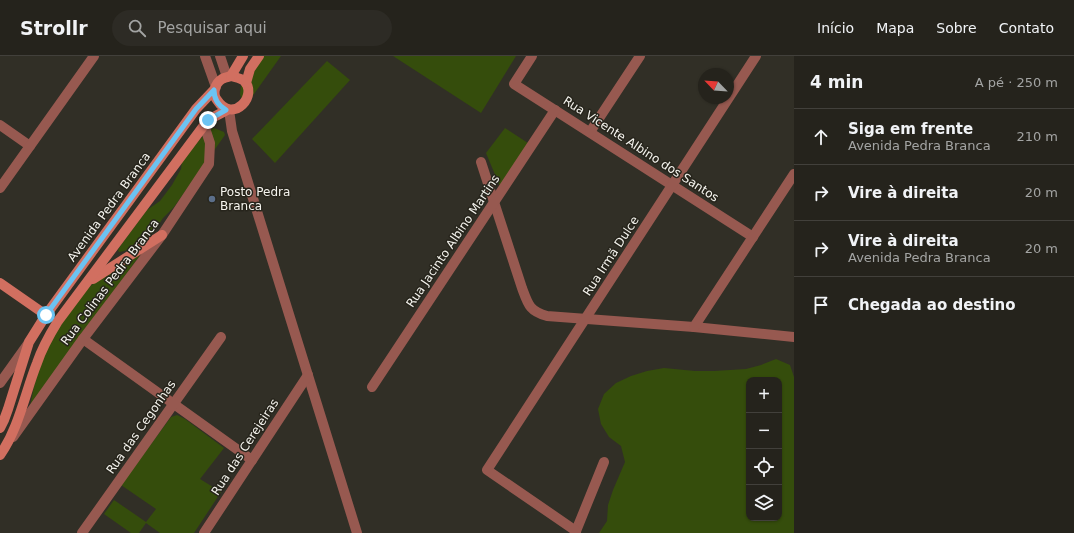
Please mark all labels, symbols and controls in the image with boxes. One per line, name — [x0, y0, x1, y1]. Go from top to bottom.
search box — [112, 10, 392, 46]
text: Strollr — [20, 17, 88, 39]
icon: search — [126, 17, 148, 39]
text: Pesquisar aqui — [158, 19, 267, 37]
text: Início — [817, 20, 854, 36]
text: Mapa — [876, 20, 914, 36]
text: Sobre — [936, 20, 977, 36]
text: Contato — [999, 20, 1054, 36]
north arrow — [698, 68, 734, 104]
text: 4 min — [810, 72, 863, 92]
text: A pé · 250 m — [975, 75, 1058, 90]
street label: Rua Vicente Albino dos Santos — [561, 93, 721, 205]
route end — [199, 111, 217, 129]
text: Siga em frente — [848, 120, 973, 138]
icon: ahead — [810, 126, 832, 148]
text: 210 m — [1016, 129, 1058, 144]
text: Avenida Pedra Branca — [848, 138, 991, 153]
street label: Avenida Pedra Branca — [65, 150, 153, 264]
street label: Rua Jacinto Albino Martins — [403, 172, 503, 310]
icon: right — [810, 182, 832, 204]
text: Vire à direita — [848, 184, 959, 202]
place label: Posto Pedra Branca — [220, 185, 290, 213]
text: 20 m — [1025, 185, 1058, 200]
marker: Posto Pedra Branca — [207, 194, 217, 204]
street label: Rua Irmã Dulce — [580, 214, 642, 298]
street label: Rua Colinas Pedra Branca — [58, 216, 162, 348]
text: Vire à direita — [848, 232, 959, 250]
icon: right — [810, 238, 832, 260]
text: 20 m — [1025, 241, 1058, 256]
text: Avenida Pedra Branca — [848, 250, 991, 265]
icon: arrive — [810, 294, 832, 316]
text: Chegada ao destino — [848, 296, 1016, 314]
route start — [37, 306, 55, 324]
street label: Rua das Cegonhas — [103, 377, 179, 477]
map controls — [746, 377, 782, 521]
button: + — [746, 377, 782, 413]
street label: Rua das Cerejeiras — [209, 396, 281, 498]
button: − — [746, 413, 782, 449]
button: locate — [746, 449, 782, 485]
button: layers — [746, 485, 782, 521]

